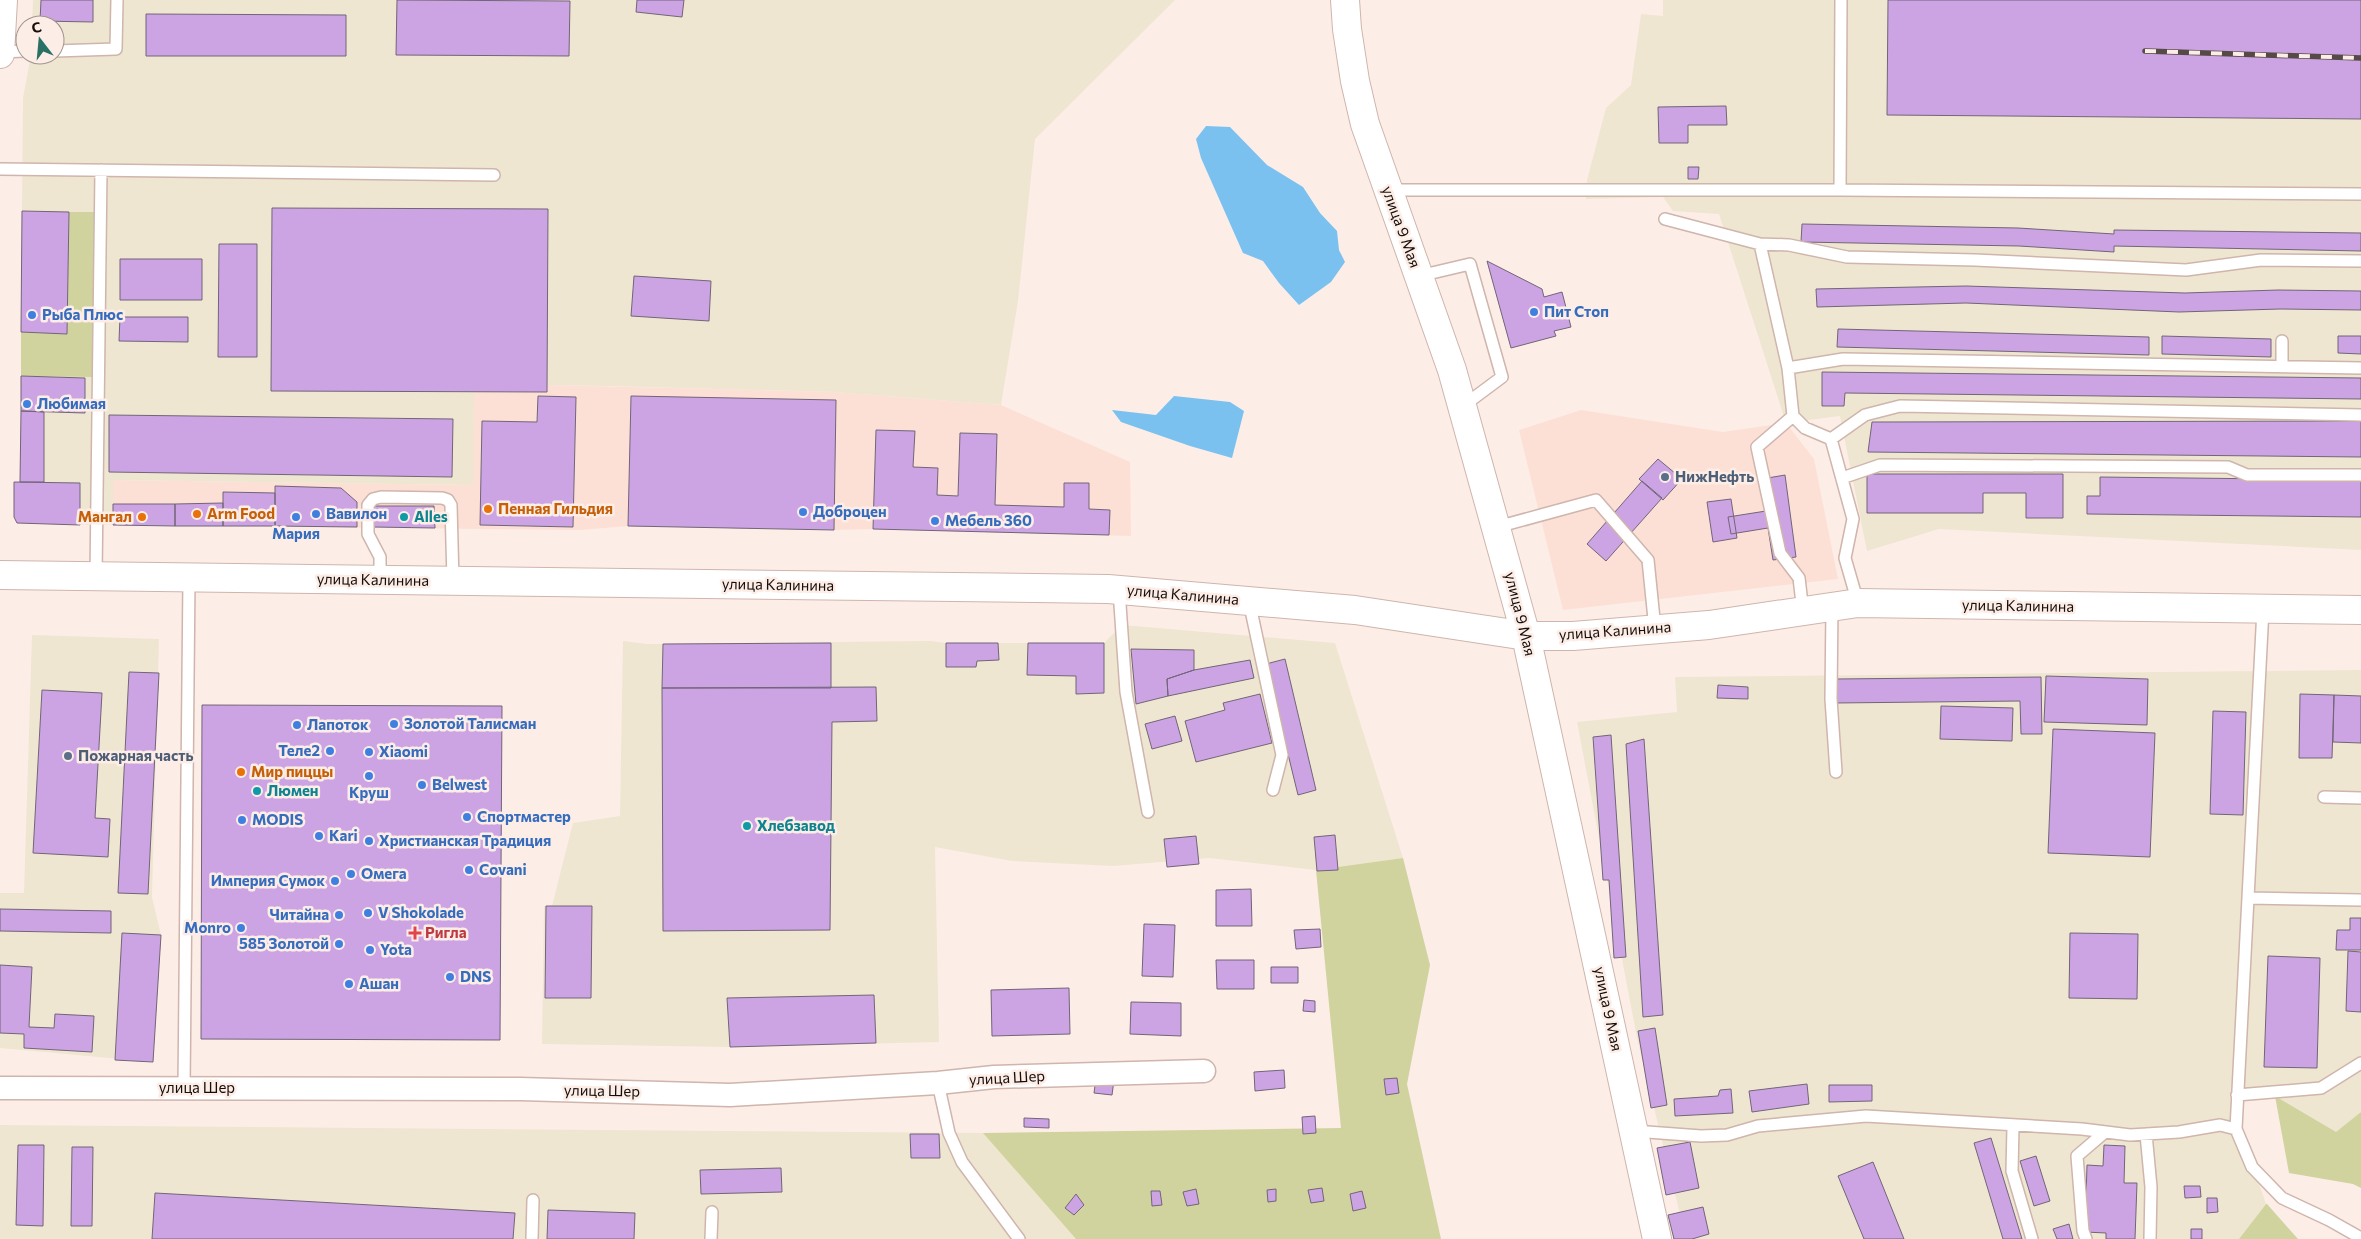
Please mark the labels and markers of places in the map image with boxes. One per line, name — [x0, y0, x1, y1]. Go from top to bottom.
place label: Пит Стоп — [1544, 302, 1609, 320]
place label: Рыба Плюс — [42, 305, 123, 323]
marker: Пит Стоп — [1528, 306, 1540, 318]
marker: Рыба Плюс — [26, 309, 38, 321]
place label: Любимая — [37, 394, 106, 412]
marker: Любимая — [21, 398, 33, 410]
place label: НижНефть — [1675, 467, 1754, 485]
marker: НижНефть — [1659, 471, 1671, 483]
place label: Пенная Гильдия — [498, 499, 613, 517]
place label: Доброцен — [813, 502, 887, 520]
marker: Пенная Гильдия — [482, 503, 494, 515]
place label: Arm Food — [207, 504, 275, 522]
place label: Вавилон — [326, 504, 387, 522]
marker: Доброцен — [797, 506, 809, 518]
place label: Мангал — [78, 507, 132, 525]
place label: Alles — [414, 507, 448, 525]
marker: Arm Food — [191, 508, 203, 520]
marker: Вавилон — [310, 508, 322, 520]
marker: Мангал — [136, 511, 148, 523]
marker: Мария — [290, 511, 302, 523]
marker: Alles — [398, 511, 410, 523]
place label: Мебель 360 — [945, 511, 1032, 529]
marker: Мебель 360 — [929, 515, 941, 527]
place label: Мария — [272, 524, 320, 542]
place label: Золотой Талисман — [404, 714, 536, 732]
place label: Лапоток — [307, 715, 369, 733]
marker: Золотой Талисман — [388, 718, 400, 730]
marker: Лапоток — [291, 719, 303, 731]
place label: Теле2 — [278, 741, 320, 759]
place label: Xiaomi — [379, 742, 428, 760]
marker: Теле2 — [324, 745, 336, 757]
place label: Пожарная часть — [78, 746, 193, 764]
marker: Xiaomi — [363, 746, 375, 758]
marker: Пожарная часть — [62, 750, 74, 762]
place label: Мир пиццы — [251, 762, 333, 780]
marker: Мир пиццы — [235, 766, 247, 778]
marker: Круш — [363, 770, 375, 782]
place label: Belwest — [432, 775, 487, 793]
marker: Belwest — [416, 779, 428, 791]
place label: Люмен — [267, 781, 319, 799]
place label: Круш — [349, 783, 389, 801]
marker: Люмен — [251, 785, 263, 797]
place label: Спортмастер — [477, 807, 571, 825]
place label: MODIS — [252, 810, 303, 828]
marker: Спортмастер — [461, 811, 473, 823]
marker: MODIS — [236, 814, 248, 826]
place label: Хлебзавод — [757, 816, 836, 834]
marker: Хлебзавод — [741, 820, 753, 832]
place label: Kari — [329, 826, 358, 844]
marker: Kari — [313, 830, 325, 842]
place label: Христианская Традиция — [379, 831, 551, 849]
marker: Христианская Традиция — [363, 835, 375, 847]
place label: Covani — [479, 860, 527, 878]
place label: Омега — [361, 864, 407, 882]
marker: Covani — [463, 864, 475, 876]
marker: Омега — [345, 868, 357, 880]
place label: Империя Сумок — [211, 871, 325, 889]
marker: Империя Сумок — [329, 875, 341, 887]
place label: V Shokolade — [378, 903, 464, 921]
place label: Читайна — [270, 905, 329, 923]
marker: V Shokolade — [362, 907, 374, 919]
marker: Читайна — [333, 909, 345, 921]
place label: Monro — [184, 918, 231, 936]
marker: Monro — [235, 922, 247, 934]
place label: Ригла — [425, 923, 467, 941]
marker: Ригла — [409, 927, 421, 939]
place label: 585 Золотой — [239, 934, 329, 952]
marker: 585 Золотой — [333, 938, 345, 950]
place label: Yota — [380, 940, 412, 958]
marker: Yota — [364, 944, 376, 956]
place label: DNS — [460, 967, 491, 985]
marker: DNS — [444, 971, 456, 983]
place label: Ашан — [359, 974, 399, 992]
marker: Ашан — [343, 978, 355, 990]

